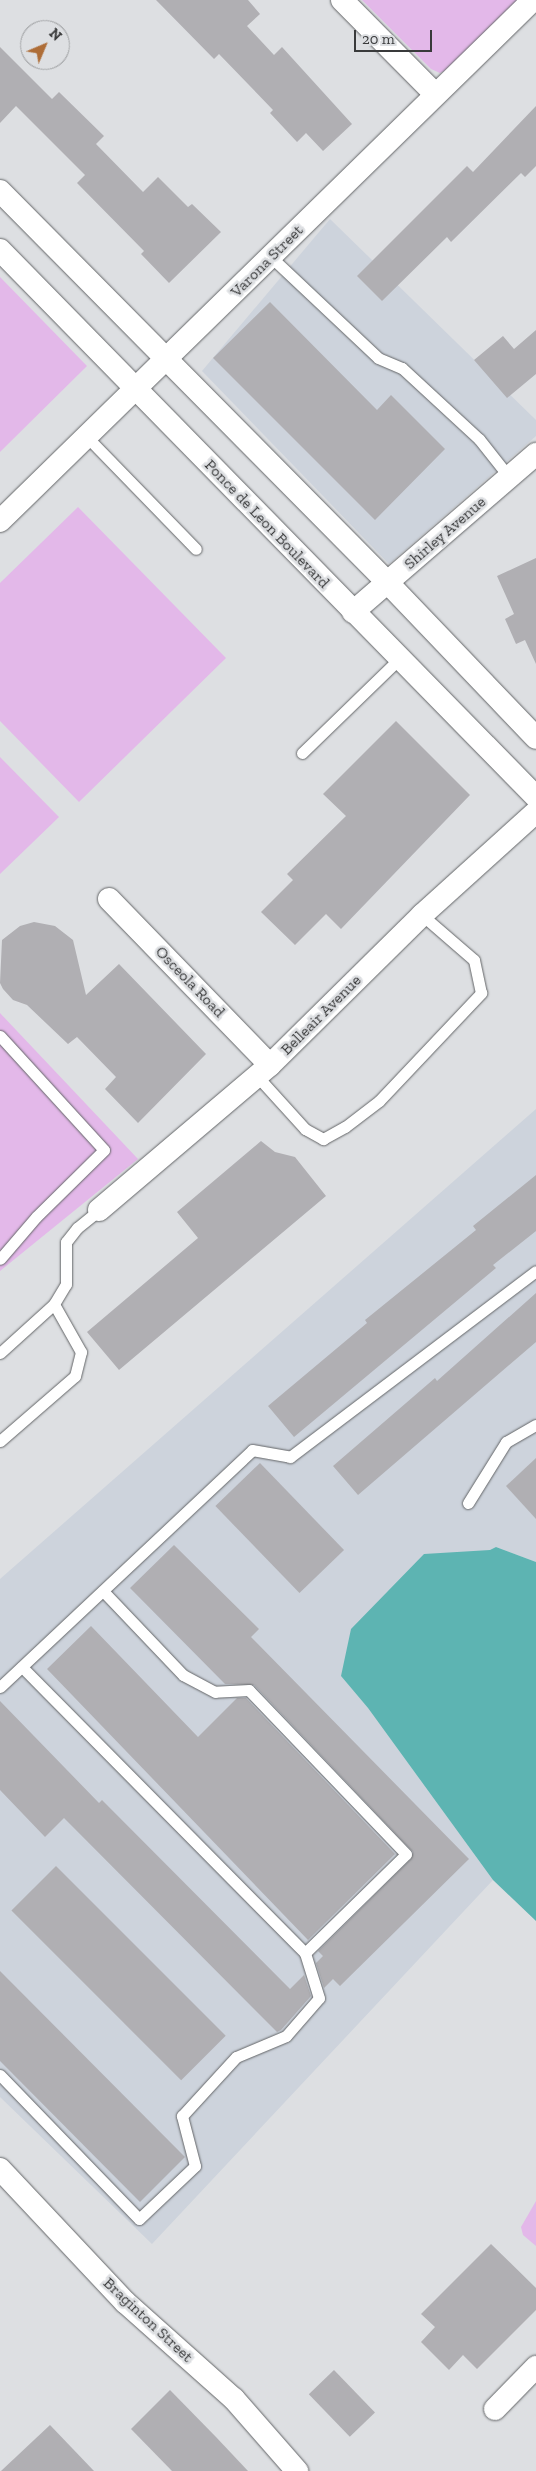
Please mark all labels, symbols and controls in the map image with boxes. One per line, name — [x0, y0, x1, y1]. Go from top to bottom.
north arrow — [20, 20, 70, 70]
scale bar — [356, 20, 434, 52]
text: N — [45, 25, 65, 45]
text: 20 m — [362, 30, 395, 48]
street label: Varona Street — [227, 221, 307, 301]
street label: Ponce de Leon Boulevard — [200, 456, 334, 592]
street label: Shirley Avenue — [400, 492, 490, 574]
street label: Osceola Road — [151, 942, 229, 1022]
street label: Belleair Avenue — [277, 971, 365, 1059]
street label: Braginton Street — [99, 2274, 197, 2366]

